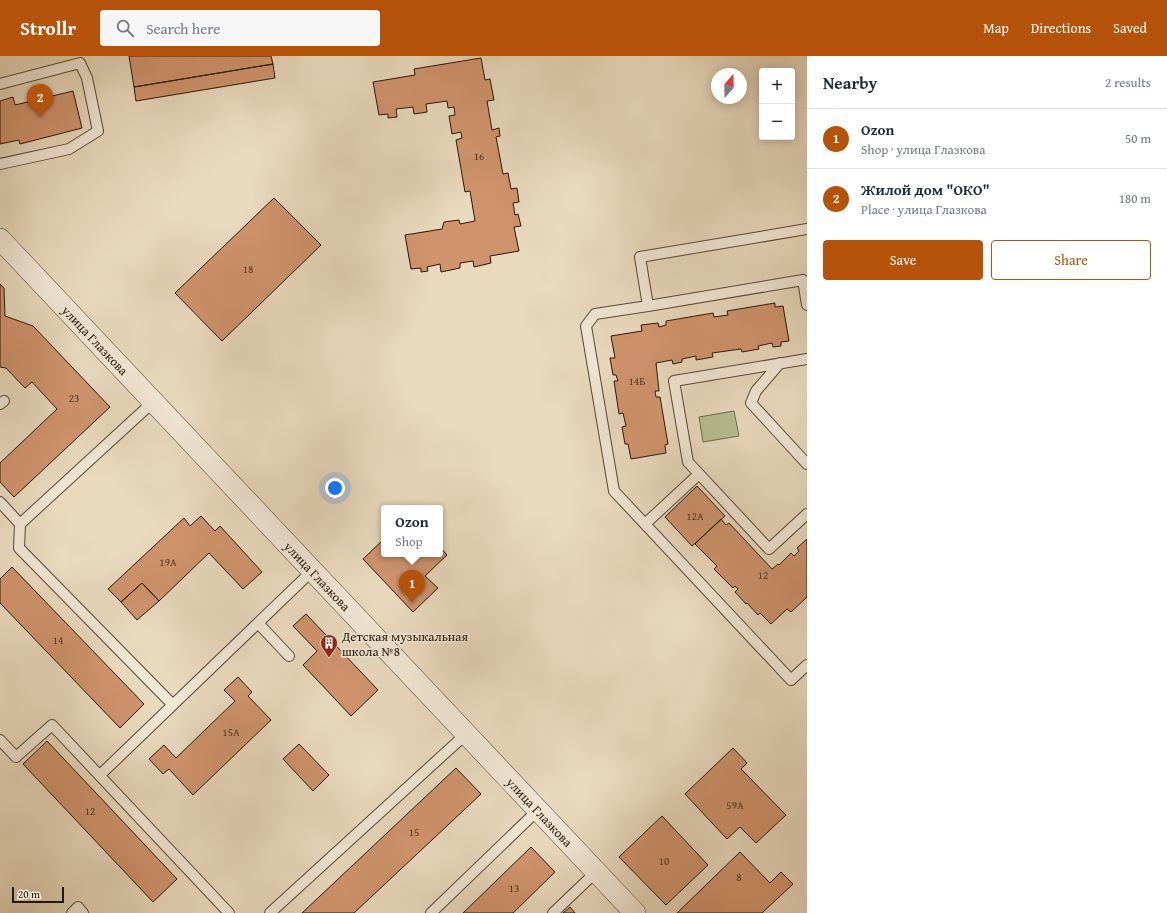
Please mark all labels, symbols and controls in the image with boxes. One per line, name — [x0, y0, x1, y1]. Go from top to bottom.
search box — [100, 10, 380, 46]
text: Strollr — [20, 14, 76, 42]
icon: search — [114, 17, 136, 39]
text: Search here — [146, 18, 220, 39]
text: Map — [983, 18, 1009, 38]
text: Directions — [1031, 18, 1091, 38]
text: Saved — [1113, 18, 1147, 38]
north arrow — [711, 68, 747, 104]
map controls — [759, 68, 795, 140]
button: + — [759, 68, 795, 104]
text: Nearby — [823, 70, 877, 95]
text: 2 results — [1105, 73, 1151, 92]
pin: 2 — [27, 84, 53, 117]
button: − — [759, 104, 795, 140]
text: Ozon — [861, 119, 894, 140]
text: 1 — [833, 129, 839, 148]
text: 50 m — [1125, 129, 1151, 148]
text: Shop · улица Глазкова — [861, 140, 985, 159]
house number: 16 — [474, 148, 484, 164]
text: Жилой дом "ОКО" — [861, 179, 990, 200]
text: 2 — [833, 189, 839, 208]
text: 180 m — [1119, 189, 1151, 208]
text: Place · улица Глазкова — [861, 200, 987, 219]
button: Save — [823, 240, 983, 280]
button: Share — [991, 240, 1151, 280]
house number: 18 — [243, 261, 253, 277]
street label: улица Глазкова — [57, 300, 133, 380]
house number: 14Б — [629, 373, 645, 389]
house number: 23 — [69, 390, 79, 406]
your location — [325, 478, 345, 498]
popup — [381, 505, 443, 557]
house number: 12А — [686, 508, 704, 524]
text: Ozon — [395, 511, 429, 532]
text: Shop — [395, 532, 423, 551]
street label: улица Глазкова — [279, 536, 356, 616]
house number: 19А — [159, 554, 177, 570]
house number: 12 — [758, 567, 768, 583]
pin: 1 — [399, 570, 425, 603]
place label: Детская музыкальная школа №8 — [341, 627, 469, 661]
house number: 14 — [53, 632, 63, 648]
building icon: Детская музыкальная школа №8 — [319, 633, 339, 658]
house number: 15А — [222, 724, 240, 740]
street label: улица Глазкова — [501, 772, 578, 851]
house number: 59А — [726, 797, 744, 813]
house number: 12 — [85, 803, 95, 819]
house number: 15 — [409, 824, 419, 840]
house number: 10 — [659, 853, 669, 869]
house number: 8 — [736, 869, 742, 885]
house number: 13 — [509, 880, 519, 896]
scale bar — [12, 885, 64, 904]
text: 20 m — [18, 886, 40, 902]

